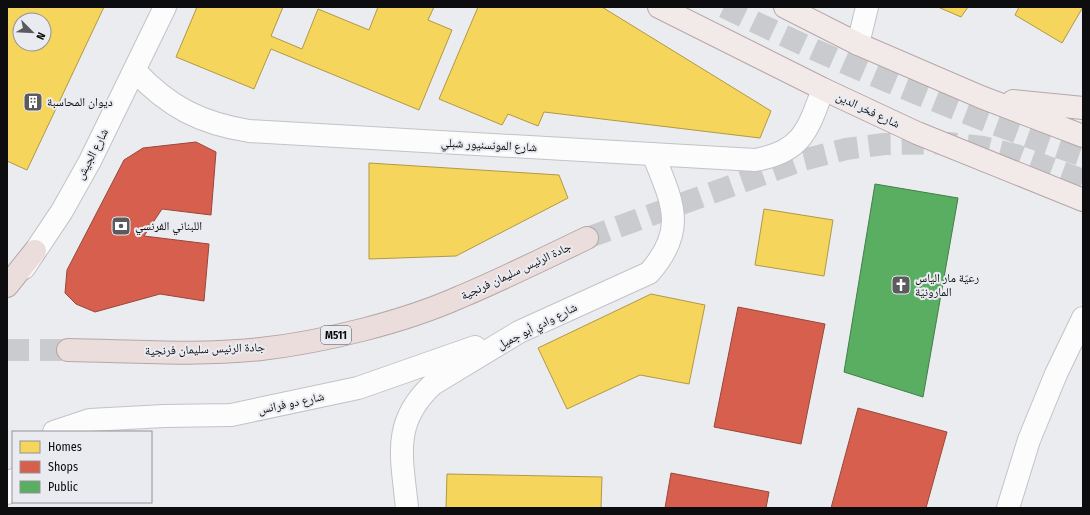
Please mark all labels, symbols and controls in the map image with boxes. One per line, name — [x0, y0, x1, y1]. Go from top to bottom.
north arrow — [12, 12, 52, 52]
text: N — [33, 30, 48, 42]
street label: شارع فخر الدين — [834, 89, 902, 132]
building icon: ديوان المحاسبة — [22, 91, 44, 113]
place label: ديوان المحاسبة — [47, 95, 113, 109]
street label: شارع الجيش — [73, 126, 112, 182]
street label: شارع المونسنيور شبلي — [440, 135, 538, 158]
bank icon: اللبناني الفرنسي — [110, 215, 132, 237]
place label: اللبناني الفرنسي — [135, 219, 202, 236]
street label: جادة الرئيس سليمان فرنجية — [459, 239, 574, 303]
place label: رعيّة مار الياس المارونيّة — [915, 271, 979, 299]
church icon: رعيّة مار الياس المارونيّة — [890, 274, 912, 296]
street label: شارع وادي أبو جميل — [495, 300, 581, 355]
road number: M511 — [321, 326, 351, 344]
street label: جادة الرئيس سليمان فرنجية — [145, 340, 266, 358]
street label: شارع دو فرانس — [257, 389, 326, 418]
legend — [12, 431, 152, 503]
text: Homes — [48, 440, 82, 454]
text: Shops — [48, 460, 78, 474]
text: Public — [48, 480, 78, 494]

